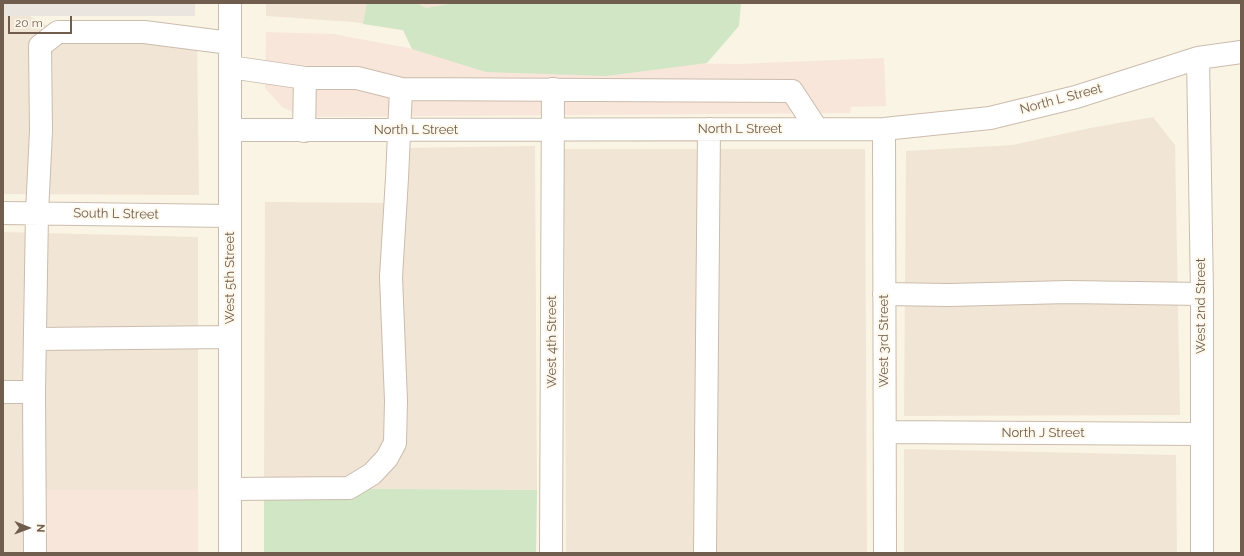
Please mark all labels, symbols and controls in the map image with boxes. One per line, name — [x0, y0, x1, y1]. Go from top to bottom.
scale bar — [10, 8, 74, 34]
text: 20 m — [15, 16, 43, 30]
street label: North L Street — [1018, 81, 1104, 117]
street label: North L Street — [698, 121, 782, 137]
street label: North L Street — [374, 122, 458, 138]
street label: South L Street — [73, 205, 159, 223]
street label: West 5th Street — [222, 232, 238, 324]
street label: West 2nd Street — [1193, 258, 1209, 354]
street label: West 3rd Street — [876, 294, 892, 388]
street label: West 4th Street — [544, 296, 560, 388]
street label: North J Street — [1001, 425, 1085, 441]
north arrow — [8, 508, 48, 548]
text: N — [34, 524, 47, 533]

